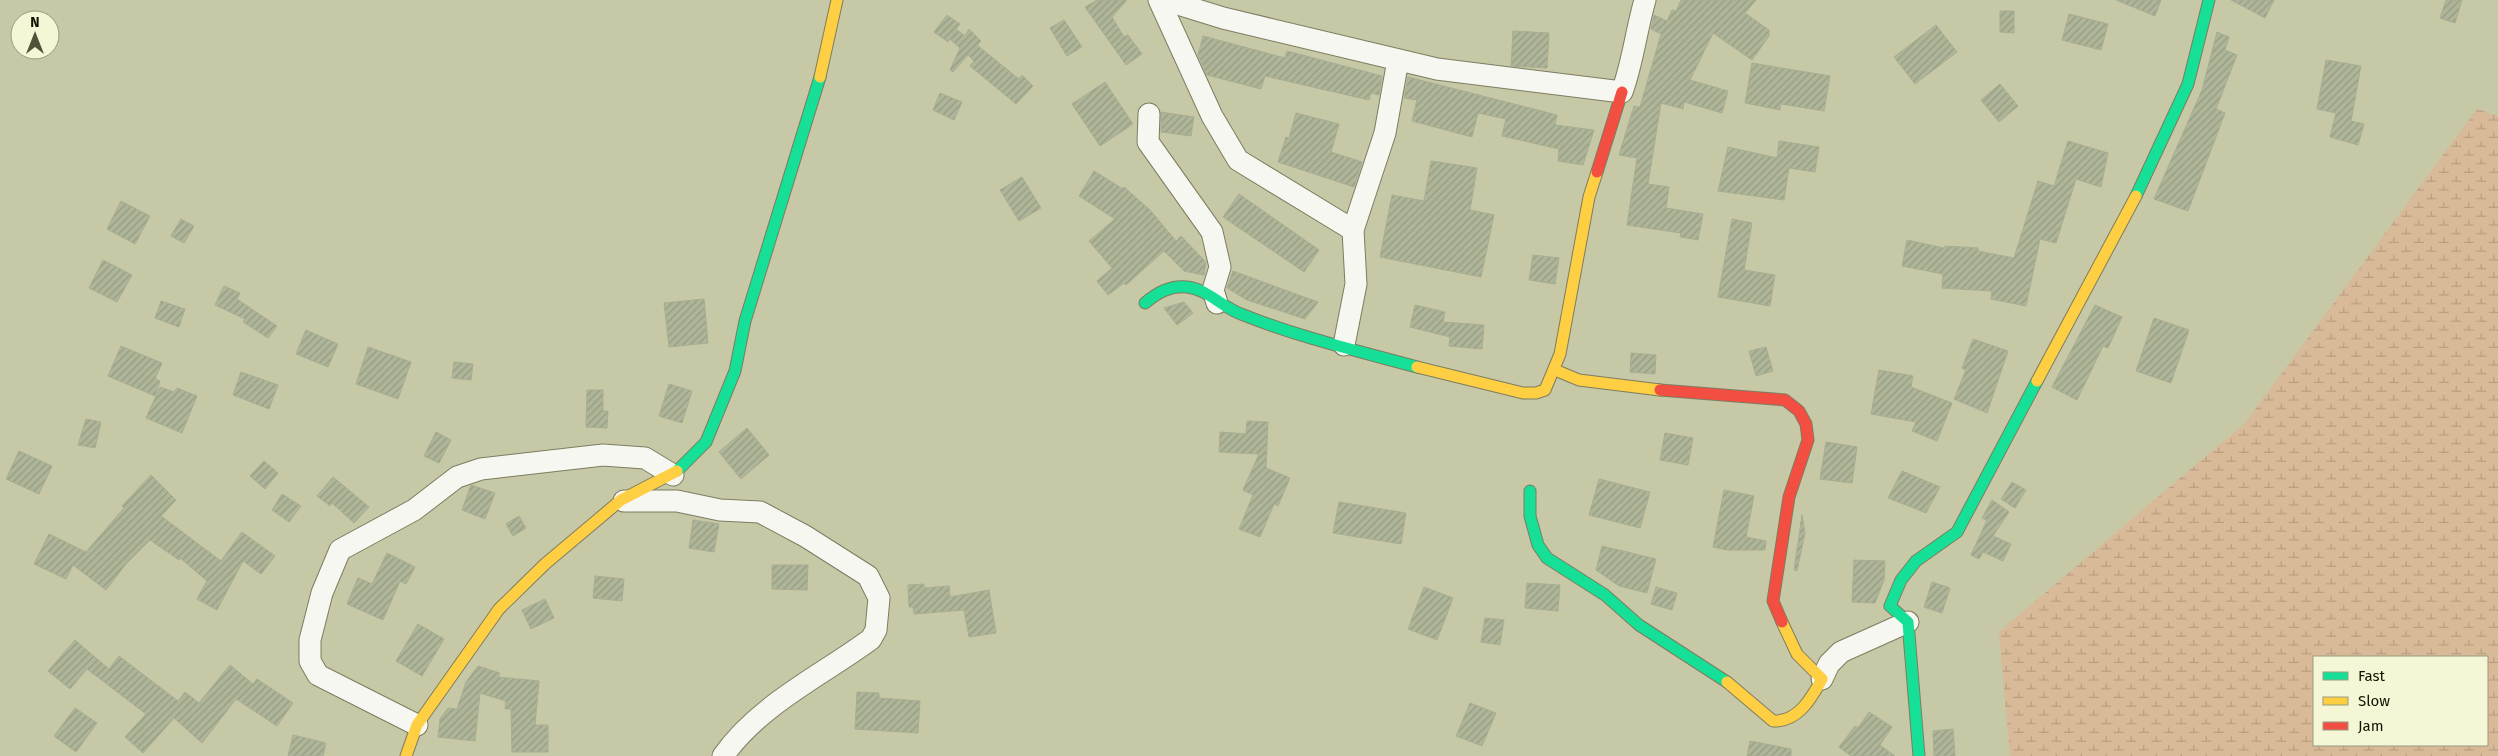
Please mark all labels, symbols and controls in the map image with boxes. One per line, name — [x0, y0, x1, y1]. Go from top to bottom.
north arrow — [10, 10, 60, 60]
text: N — [30, 14, 40, 31]
legend — [2313, 656, 2488, 746]
text: Fast — [2358, 667, 2385, 685]
text: Slow — [2358, 692, 2390, 710]
text: Jam — [2358, 717, 2384, 735]

